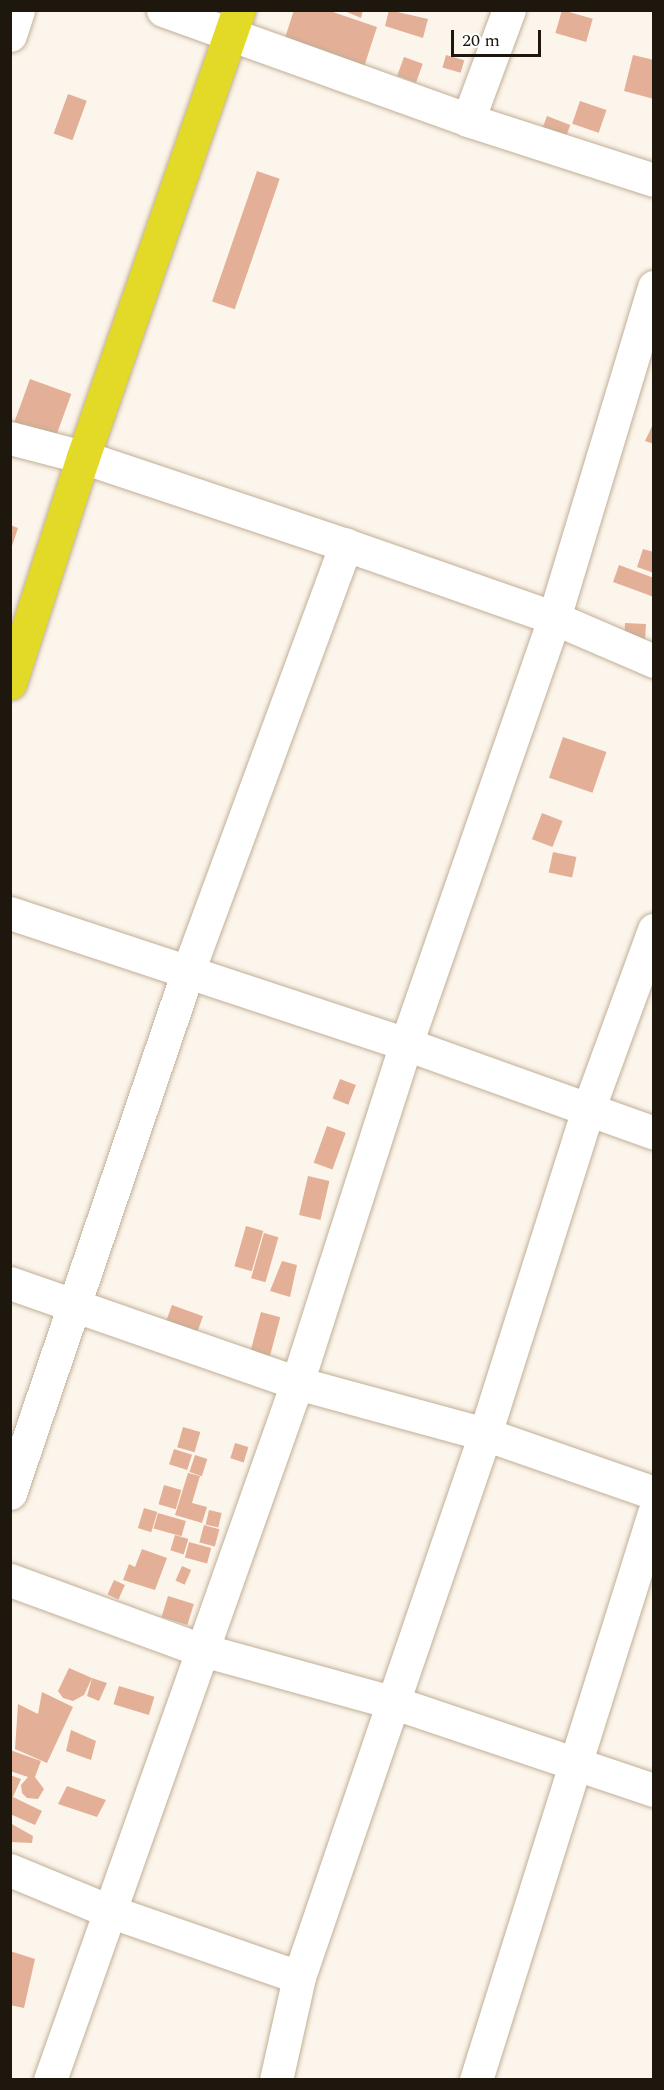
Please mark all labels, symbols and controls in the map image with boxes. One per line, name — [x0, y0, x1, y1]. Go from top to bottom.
scale bar — [454, 18, 544, 56]
text: 20 m — [462, 27, 500, 54]

